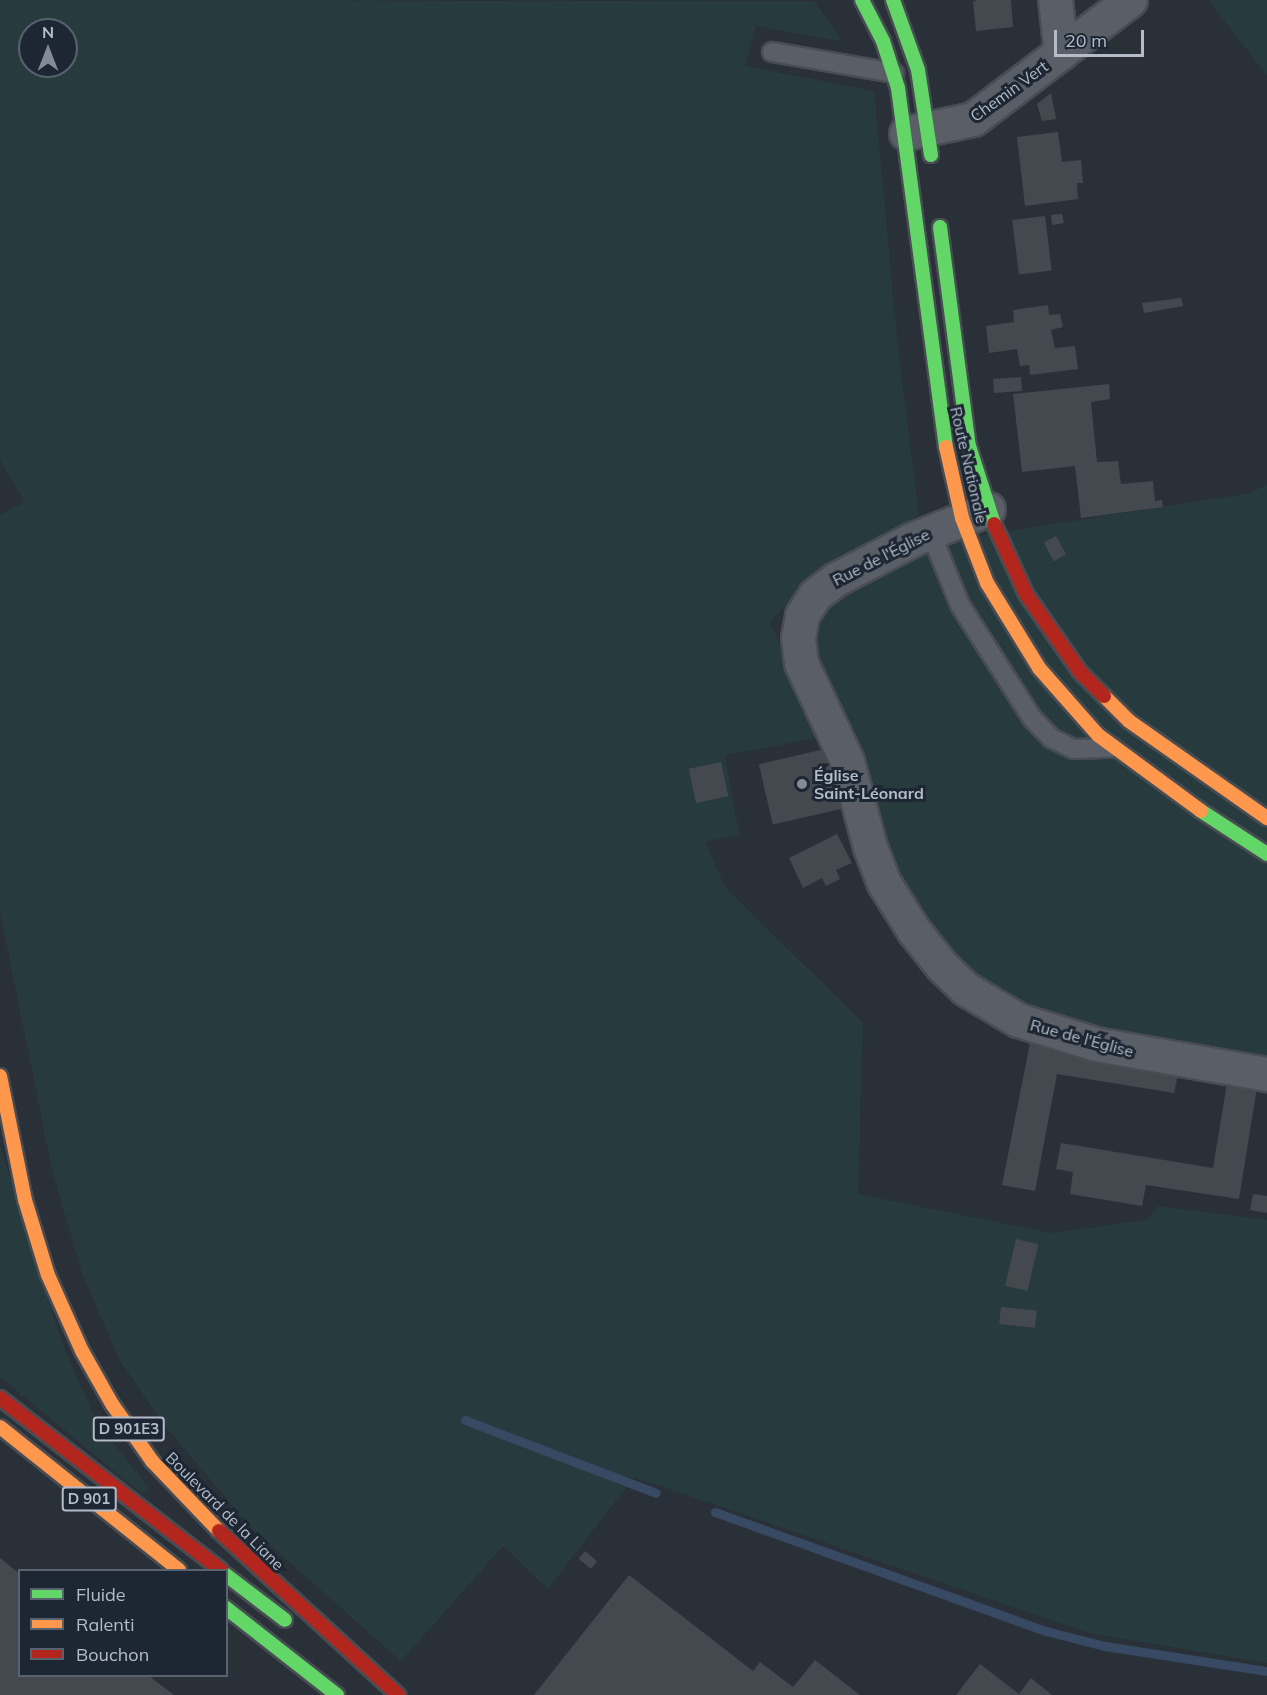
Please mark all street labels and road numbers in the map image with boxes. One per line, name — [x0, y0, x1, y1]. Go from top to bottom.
street label: Chemin Vert — [966, 56, 1052, 126]
street label: Route Nationale — [946, 405, 992, 525]
street label: Rue de l'Église — [829, 524, 933, 590]
street label: Rue de l'Église — [1028, 1015, 1136, 1061]
road number: D 901E3 — [92, 1417, 166, 1441]
street label: Boulevard de la Liane — [162, 1448, 288, 1574]
road number: D 901 — [60, 1487, 118, 1511]

